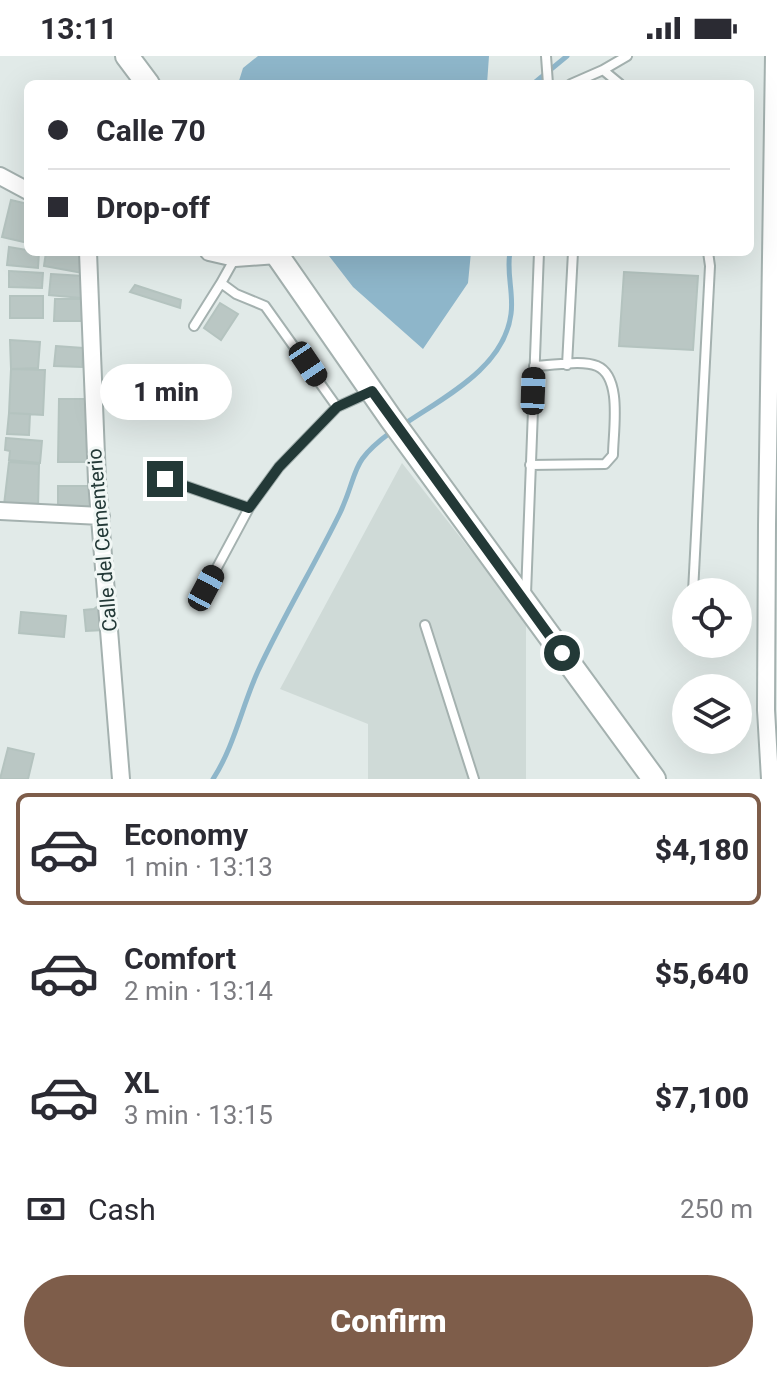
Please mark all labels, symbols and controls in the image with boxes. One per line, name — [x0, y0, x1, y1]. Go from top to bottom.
text: 13:11 — [40, 11, 117, 46]
text: Calle 70 — [96, 113, 206, 148]
text: Drop-off — [96, 190, 210, 225]
car — [285, 337, 331, 391]
callout: 1 min — [99, 363, 231, 419]
car — [520, 367, 546, 415]
text: 1 min — [133, 377, 199, 407]
street label: Calle del Cementerio — [82, 447, 122, 633]
route end — [147, 461, 183, 497]
car — [184, 561, 228, 615]
map controls — [672, 578, 752, 754]
button: locate — [672, 578, 752, 658]
route start — [544, 635, 580, 671]
button: layers — [672, 674, 752, 754]
icon: car — [28, 813, 100, 885]
text: Economy — [124, 817, 248, 852]
text: $4,180 — [655, 832, 749, 867]
text: 1 min · 13:13 — [124, 852, 273, 882]
icon: car — [28, 937, 100, 1009]
text: Comfort — [124, 941, 236, 976]
text: $5,640 — [655, 956, 749, 991]
text: 2 min · 13:14 — [124, 976, 273, 1006]
icon: car — [28, 1061, 100, 1133]
text: XL — [124, 1065, 159, 1100]
text: $7,100 — [655, 1080, 749, 1115]
text: 3 min · 13:15 — [124, 1100, 273, 1130]
icon: cash — [24, 1187, 68, 1231]
text: Cash — [88, 1192, 156, 1227]
text: 250 m — [680, 1194, 753, 1224]
button: Confirm — [24, 1275, 753, 1367]

